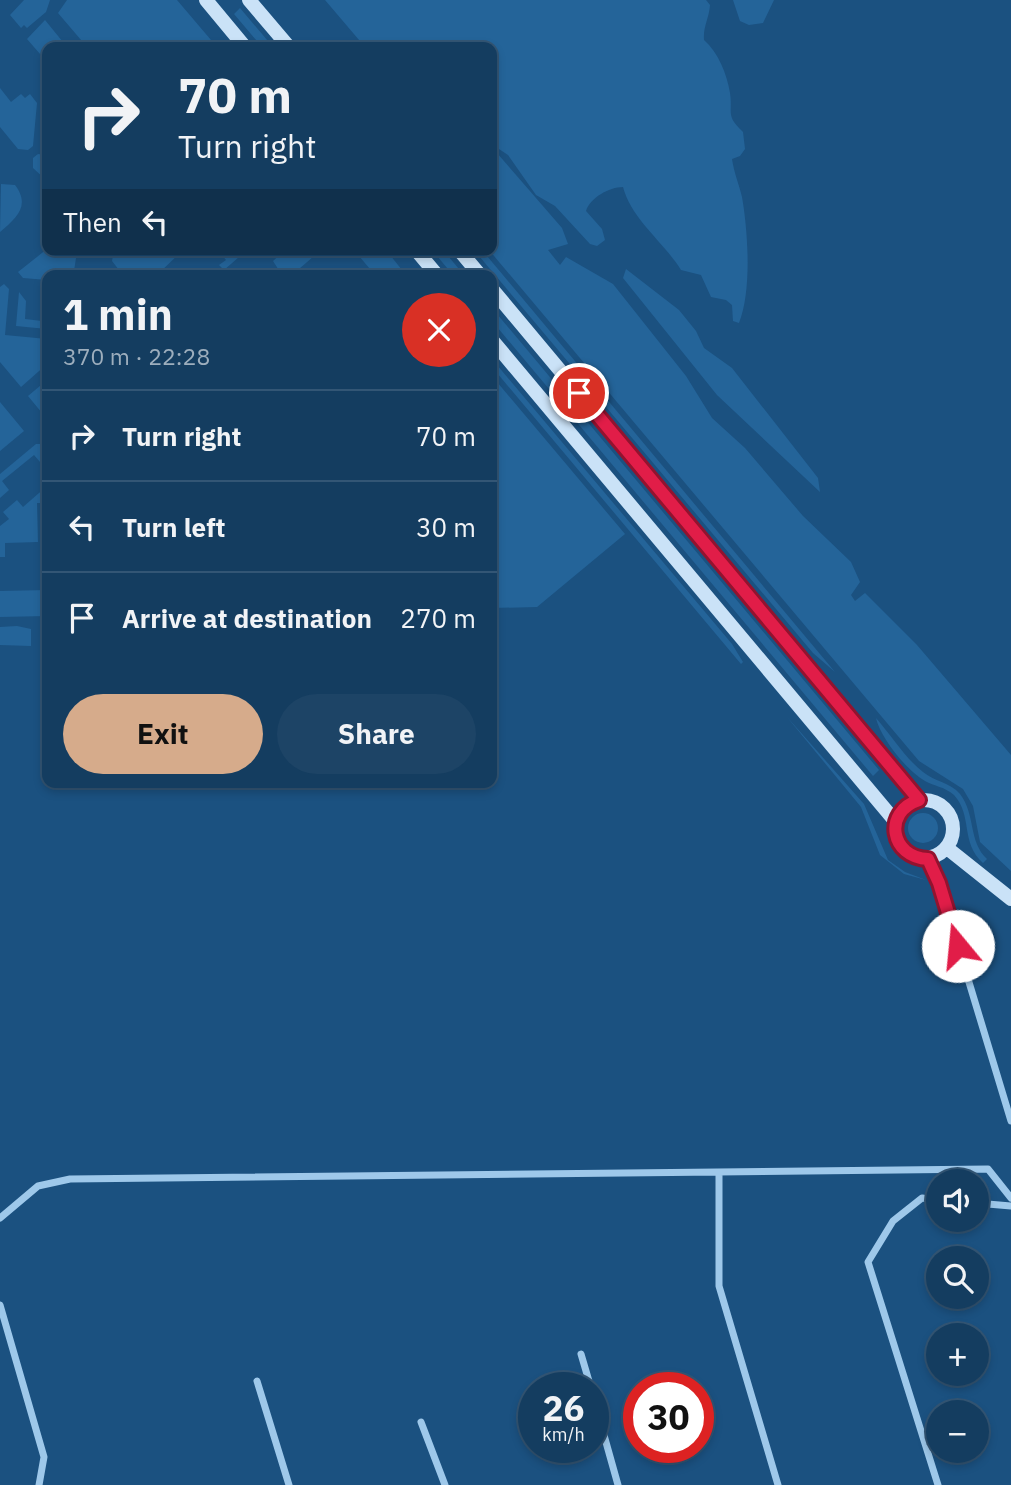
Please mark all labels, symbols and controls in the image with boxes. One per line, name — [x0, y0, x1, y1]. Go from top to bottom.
text: 70 m — [178, 63, 292, 126]
icon: right — [63, 70, 154, 161]
text: Turn right — [178, 125, 316, 167]
icon: left — [136, 203, 174, 241]
text: Then — [63, 205, 122, 239]
text: 1 min — [63, 287, 173, 342]
button: close — [402, 293, 476, 367]
text: 370 m · 22:28 — [63, 341, 210, 371]
pin — [549, 363, 609, 423]
icon: arrive — [560, 374, 598, 412]
icon: right — [63, 417, 101, 455]
text: Turn right — [122, 419, 241, 453]
text: 70 m — [416, 419, 476, 453]
icon: left — [63, 508, 101, 546]
text: Turn left — [122, 510, 225, 544]
text: 30 m — [416, 510, 476, 544]
icon: arrive — [63, 599, 101, 637]
text: Arrive at destination — [122, 601, 372, 635]
text: 270 m — [400, 601, 476, 635]
button: Exit — [63, 694, 263, 774]
button: Share — [277, 694, 476, 774]
position arrow — [921, 909, 995, 983]
map controls — [926, 1169, 989, 1463]
button: sound — [926, 1169, 989, 1232]
button: search — [926, 1246, 989, 1309]
button: + — [926, 1323, 989, 1386]
speed limit sign: 30 — [623, 1372, 714, 1463]
text: 26 — [542, 1385, 585, 1431]
button: − — [926, 1400, 989, 1463]
text: km/h — [542, 1423, 585, 1446]

